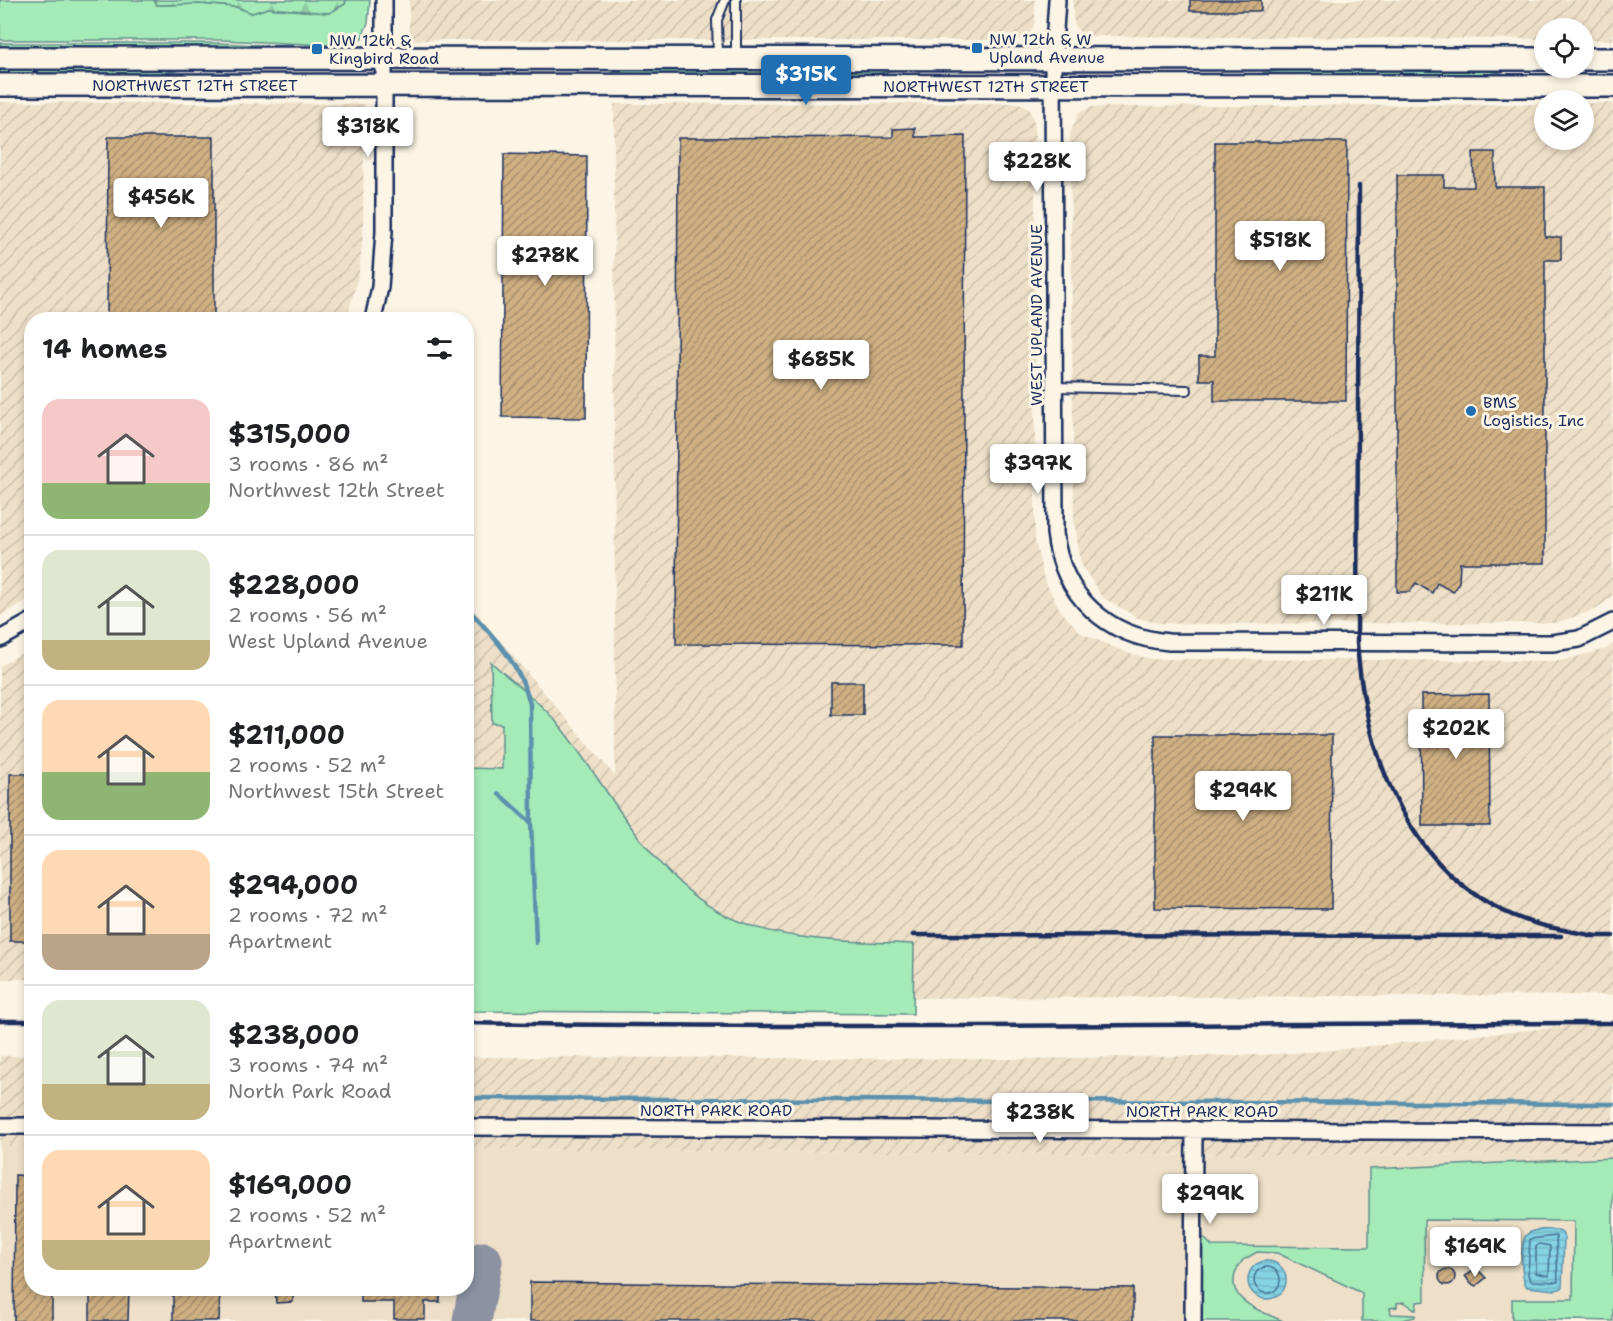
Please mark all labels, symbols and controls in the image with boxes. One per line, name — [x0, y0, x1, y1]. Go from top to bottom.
map controls — [1534, 18, 1594, 150]
button: locate — [1534, 18, 1594, 78]
place label: NW 12th & W Upland Avenue — [989, 29, 1105, 68]
place label: NW 12th & Kingbird Road — [329, 30, 439, 69]
marker: NW 12th & W Upland Avenue — [970, 41, 984, 55]
marker: NW 12th & Kingbird Road — [310, 42, 324, 56]
pin: $315K — [764, 55, 848, 106]
text: $315K — [775, 61, 837, 87]
street label: NORTHWEST 12TH STREET — [92, 75, 298, 96]
street label: NORTHWEST 12TH STREET — [883, 76, 1089, 97]
button: layers — [1534, 90, 1594, 150]
pin: $318K — [326, 107, 410, 158]
text: $318K — [336, 113, 400, 139]
pin: $228K — [995, 142, 1079, 193]
text: $228K — [1003, 148, 1071, 174]
pin: $456K — [119, 178, 203, 229]
text: $456K — [127, 184, 195, 210]
pin: $518K — [1238, 221, 1322, 272]
street label: WEST UPLAND AVENUE — [1026, 224, 1047, 406]
text: $518K — [1249, 227, 1311, 253]
pin: $278K — [503, 236, 587, 287]
text: $278K — [511, 242, 579, 268]
text: 14 homes — [42, 331, 168, 366]
icon: filters — [423, 332, 456, 365]
pin: $685K — [779, 340, 863, 391]
text: $685K — [787, 346, 855, 372]
place label: BMS Logistics, Inc — [1483, 392, 1584, 431]
marker: BMS Logistics, Inc — [1464, 404, 1478, 418]
text: $315,000 — [228, 416, 351, 451]
icon: home — [90, 423, 162, 495]
pin: $397K — [996, 444, 1080, 495]
text: $397K — [1004, 450, 1072, 476]
text: 3 rooms · 86 m² — [228, 451, 388, 477]
text: Northwest 12th Street — [228, 477, 445, 503]
text: $228,000 — [228, 567, 359, 602]
icon: home — [90, 574, 162, 646]
pin: $211K — [1282, 575, 1366, 626]
text: $211K — [1295, 581, 1353, 607]
text: 2 rooms · 56 m² — [228, 602, 387, 628]
text: West Upland Avenue — [228, 628, 428, 654]
pin: $202K — [1414, 709, 1498, 760]
text: $202K — [1422, 715, 1490, 741]
text: $211,000 — [228, 717, 345, 752]
icon: home — [90, 724, 162, 796]
text: 2 rooms · 52 m² — [228, 752, 386, 778]
pin: $294K — [1201, 771, 1285, 822]
text: $294K — [1209, 777, 1277, 803]
text: Northwest 15th Street — [228, 778, 444, 804]
text: $294,000 — [228, 867, 358, 902]
icon: home — [90, 874, 162, 946]
text: 2 rooms · 72 m² — [228, 902, 387, 928]
text: Apartment — [228, 928, 332, 954]
text: $238,000 — [228, 1017, 359, 1052]
icon: home — [90, 1024, 162, 1096]
text: 3 rooms · 74 m² — [228, 1052, 388, 1078]
text: North Park Road — [228, 1078, 391, 1104]
pin: $238K — [998, 1093, 1082, 1144]
text: $238K — [1006, 1099, 1074, 1125]
street label: NORTH PARK ROAD — [640, 1100, 792, 1121]
street label: NORTH PARK ROAD — [1126, 1101, 1278, 1122]
text: $169,000 — [228, 1167, 352, 1202]
icon: home — [90, 1174, 162, 1246]
pin: $299K — [1168, 1174, 1252, 1225]
text: $299K — [1176, 1180, 1244, 1206]
text: 2 rooms · 52 m² — [228, 1202, 386, 1228]
pin: $169K — [1433, 1227, 1517, 1278]
text: Apartment — [228, 1228, 332, 1254]
text: $169K — [1444, 1233, 1506, 1259]

